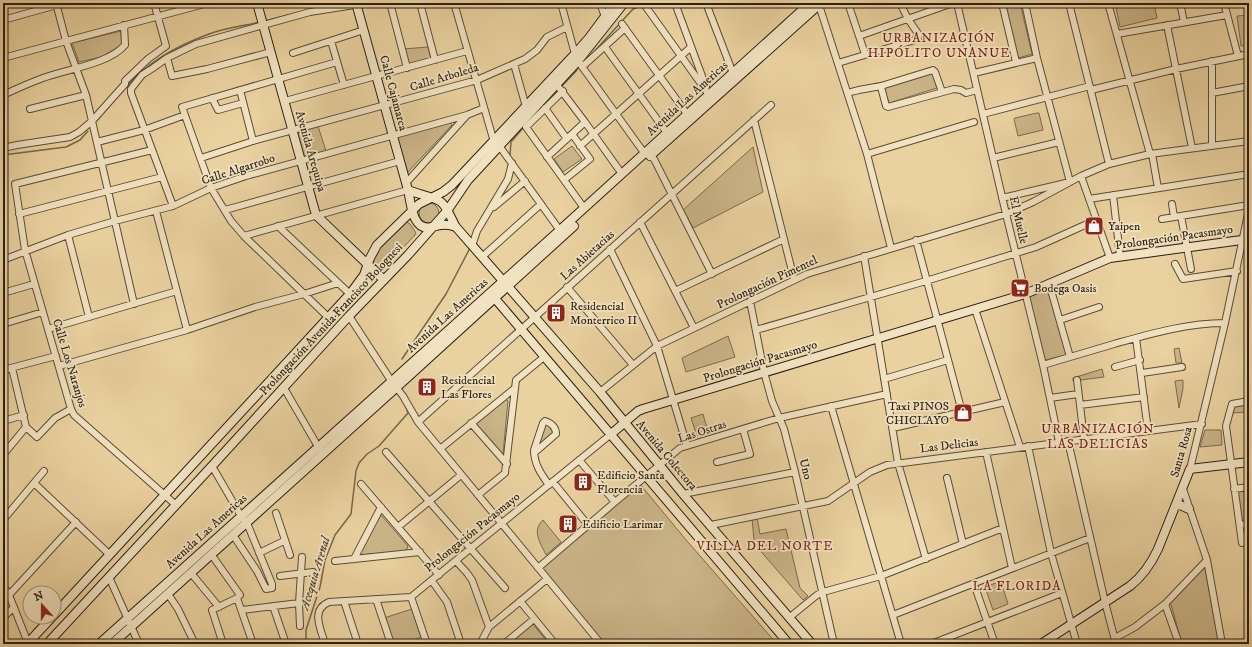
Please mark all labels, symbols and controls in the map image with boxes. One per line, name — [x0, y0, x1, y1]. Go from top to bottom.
district label: URBANIZACIÓN HIPÓLITO UNANUE — [867, 30, 1011, 61]
street label: Calle Cajamarca — [376, 54, 411, 133]
street label: Avenida Las Americas — [644, 58, 731, 139]
street label: Calle Arboleda — [408, 60, 481, 95]
street label: Avenida Arequipa — [292, 109, 330, 194]
street label: Calle Algarrobo — [200, 151, 277, 188]
street label: El Muelle — [1006, 195, 1031, 245]
shop icon: Yaipen — [1083, 215, 1105, 237]
place label: Yaipen — [1108, 219, 1141, 234]
street label: Prolongación Pacasmayo — [1114, 222, 1234, 253]
street label: Las Abietacias — [557, 227, 618, 284]
street label: Prolongación Avenida Francisco Bolognesi — [257, 240, 406, 399]
street label: Prolongación Pimentel — [714, 252, 820, 312]
street label: Avenida Las Americas — [404, 275, 491, 356]
supermarket icon: Bodega Oasis — [1009, 277, 1031, 299]
place label: Bodega Oasis — [1034, 281, 1097, 296]
place label: Residencial Monterrico II — [570, 299, 637, 328]
building icon: Residencial Monterrico II — [545, 302, 567, 324]
street label: Calle Los Naranjos — [49, 317, 90, 409]
street label: Prolongación Pacasmayo — [701, 337, 819, 386]
place label: Residencial Las Flores — [441, 373, 496, 402]
building icon: Residencial Las Flores — [416, 376, 438, 398]
place label: Taxi PINOS CHICLAYO — [886, 399, 949, 428]
shop icon: Taxi PINOS CHICLAYO — [952, 402, 974, 424]
street label: Avenida Colectora — [633, 417, 701, 494]
street label: Las Ostras — [676, 417, 728, 446]
district label: URBANIZACIÓN LAS DELICIAS — [1041, 421, 1155, 452]
street label: Santa Rosa — [1167, 424, 1196, 479]
street label: Las Delicias — [919, 434, 979, 456]
street label: Uno — [796, 457, 815, 481]
place label: Edificio Santa Florencia — [597, 468, 665, 497]
building icon: Edificio Santa Florencia — [572, 471, 594, 493]
street label: Prolongación Pacasmayo — [421, 489, 523, 576]
street label: Avenida Las Americas — [163, 491, 250, 572]
building icon: Edificio Larimar — [557, 513, 579, 535]
place label: Edificio Larimar — [582, 517, 663, 532]
water label: Acequia Arenal — [296, 533, 334, 614]
district label: VILLA DEL NORTE — [696, 538, 833, 554]
district label: LA FLORIDA — [973, 578, 1061, 594]
north arrow — [22, 585, 62, 625]
text: N — [32, 588, 45, 605]

